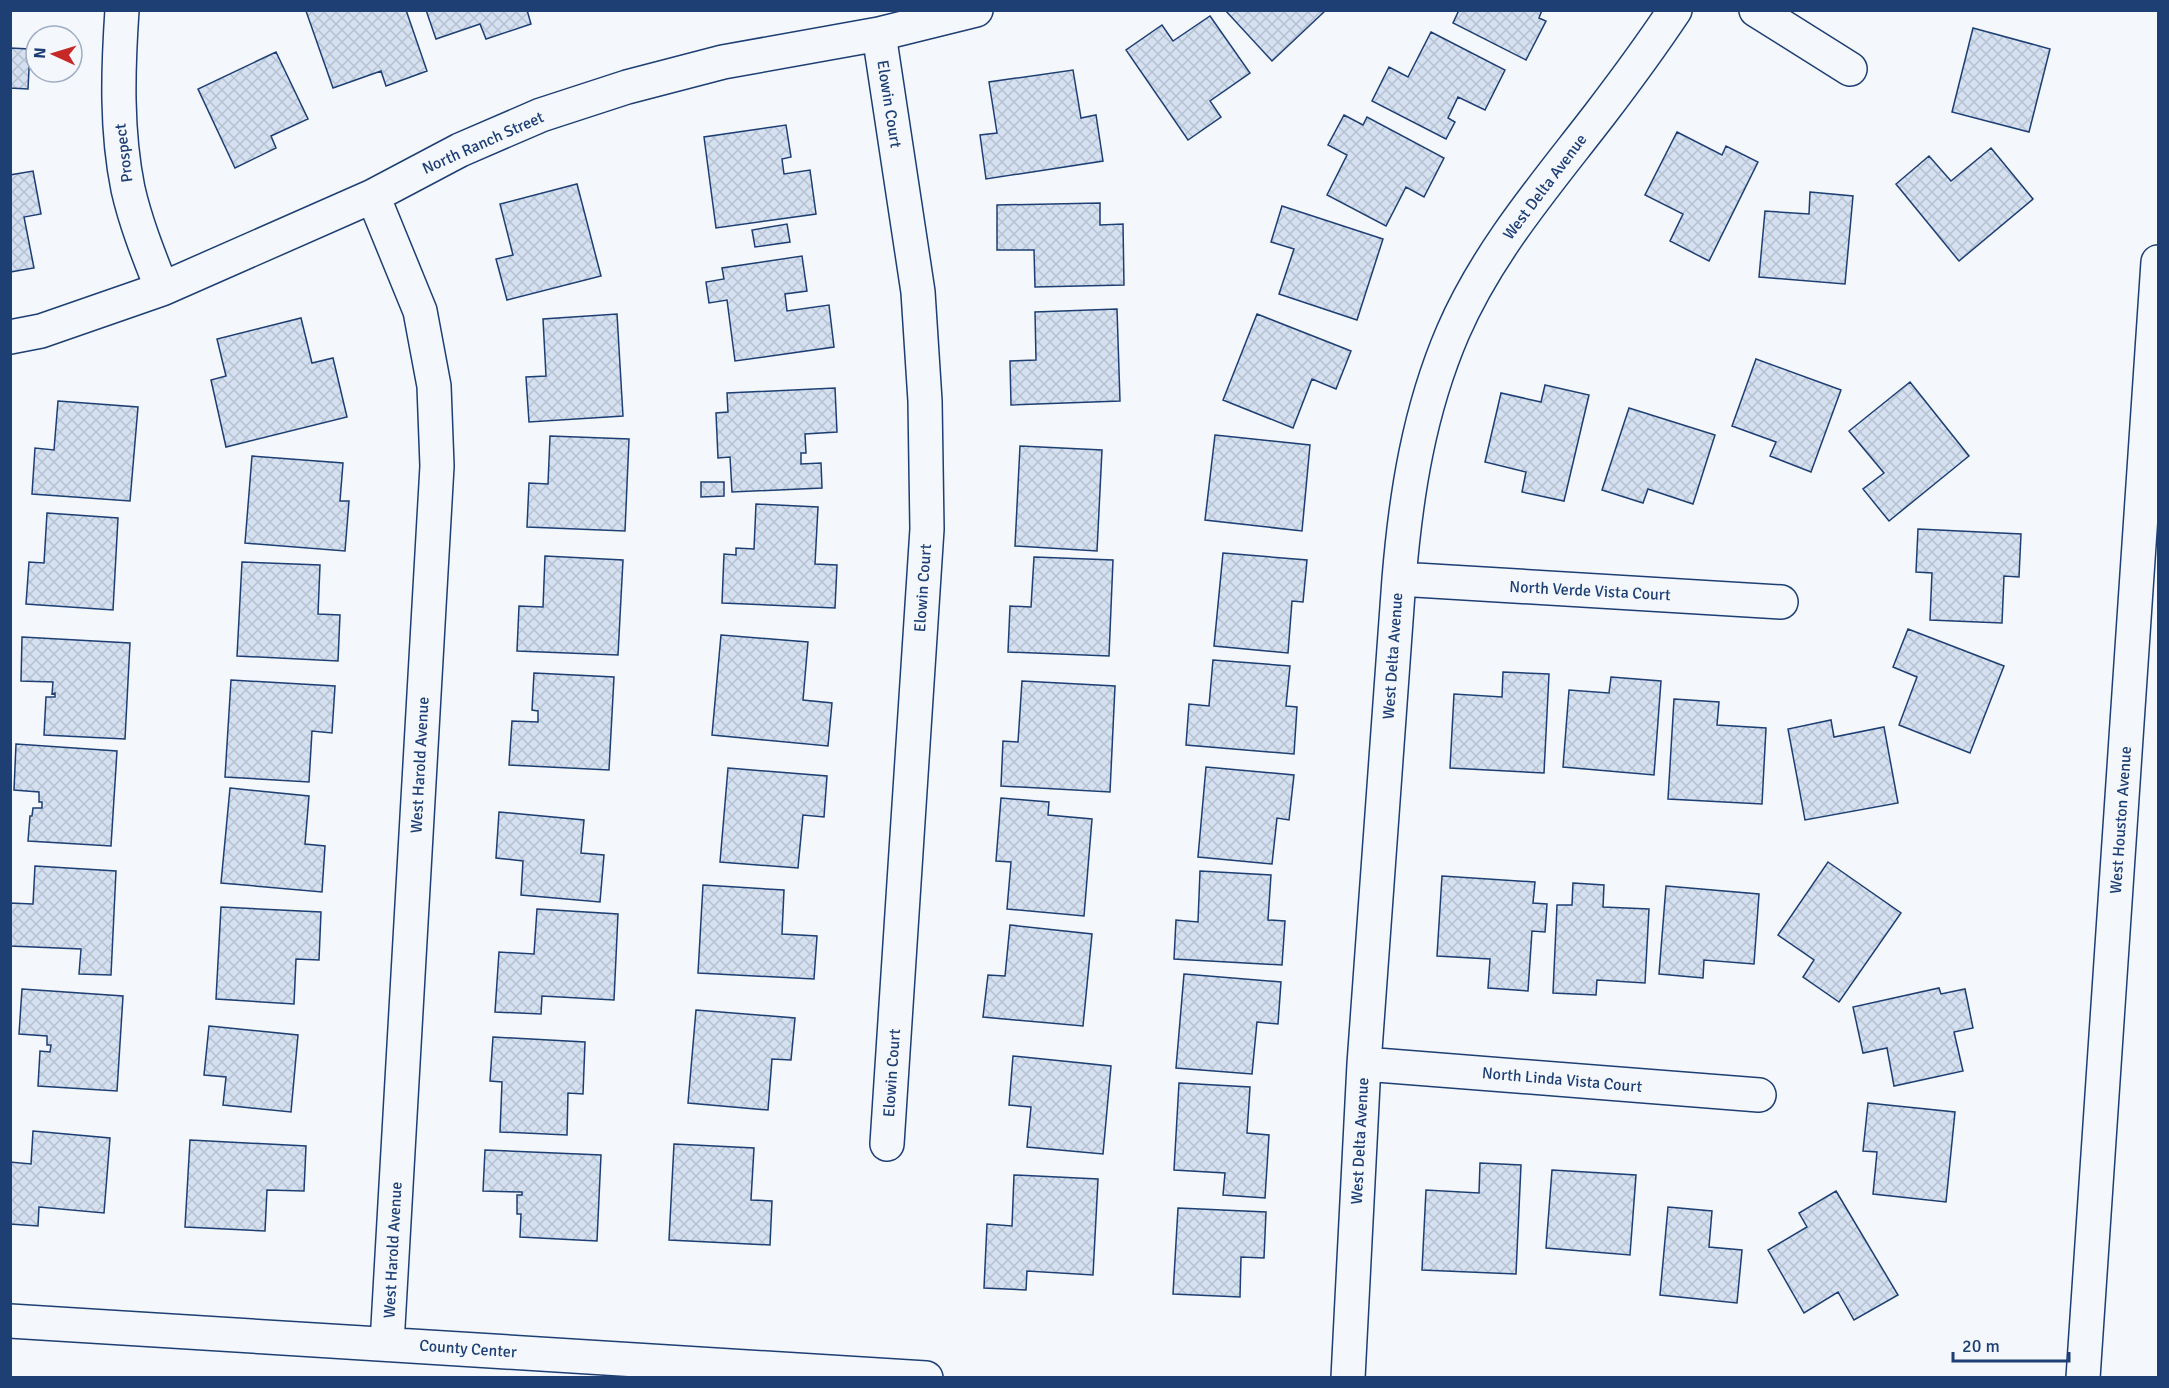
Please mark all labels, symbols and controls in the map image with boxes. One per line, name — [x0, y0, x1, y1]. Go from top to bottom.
north arrow — [24, 24, 84, 84]
text: N — [30, 47, 50, 59]
street label: Elowin Court — [872, 59, 906, 150]
street label: North Ranch Street — [419, 107, 547, 179]
street label: Prospect — [110, 122, 138, 184]
street label: West Delta Avenue — [1499, 130, 1591, 244]
street label: Elowin Court — [910, 543, 936, 633]
street label: North Verde Vista Court — [1509, 577, 1672, 605]
street label: West Delta Avenue — [1379, 592, 1407, 720]
street label: West Harold Avenue — [406, 696, 434, 834]
street label: West Houston Avenue — [2106, 745, 2136, 895]
street label: Elowin Court — [879, 1028, 905, 1118]
street label: North Linda Vista Court — [1481, 1063, 1643, 1097]
street label: West Delta Avenue — [1347, 1077, 1373, 1205]
street label: West Harold Avenue — [379, 1181, 407, 1319]
scale bar — [1953, 1325, 2068, 1363]
text: 20 m — [1962, 1335, 2000, 1357]
street label: County Center — [419, 1336, 518, 1362]

